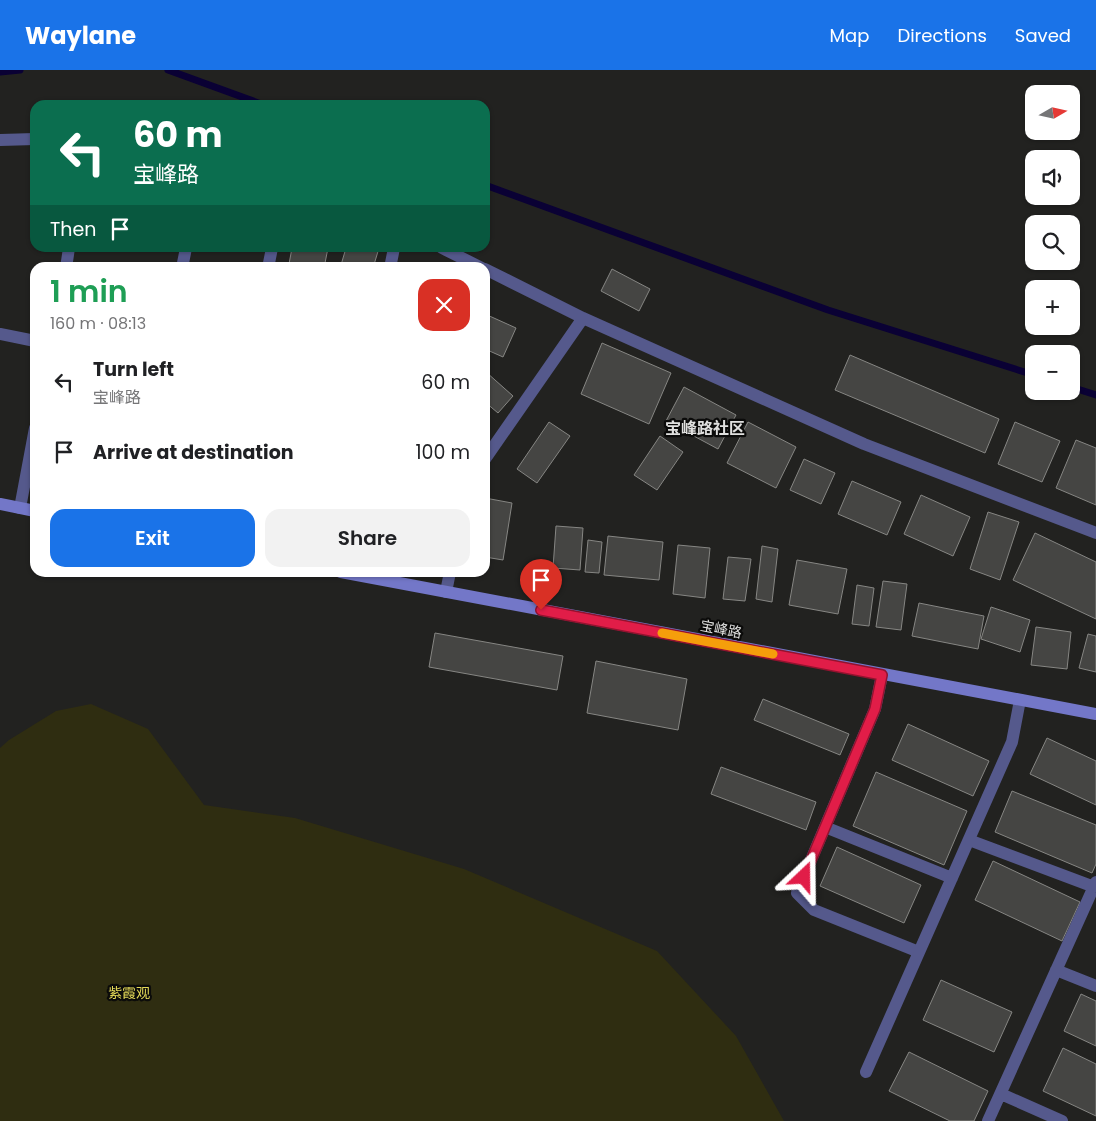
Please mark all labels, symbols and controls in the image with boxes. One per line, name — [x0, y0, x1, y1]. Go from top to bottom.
text: Waylane — [25, 19, 136, 52]
text: Map — [830, 23, 869, 48]
text: Directions — [897, 23, 987, 48]
text: Saved — [1015, 23, 1071, 48]
north arrow — [1025, 85, 1080, 140]
map controls — [1025, 85, 1080, 400]
text: 60 m — [133, 110, 223, 159]
icon: left — [50, 120, 115, 185]
button: sound — [1025, 150, 1080, 205]
text: 宝峰路 — [133, 159, 199, 190]
icon: arrive — [106, 215, 134, 243]
button: search — [1025, 215, 1080, 270]
text: Then — [50, 216, 96, 243]
text: 1 min — [50, 270, 128, 313]
button: close — [418, 279, 470, 331]
button: + — [1025, 280, 1080, 335]
text: 160 m · 08:13 — [50, 312, 146, 335]
button: − — [1025, 345, 1080, 400]
text: Turn left — [93, 356, 174, 383]
icon: left — [50, 368, 78, 396]
text: 60 m — [421, 369, 470, 396]
text: 宝峰路 — [93, 386, 141, 409]
district label: 宝峰路社区 — [665, 417, 745, 440]
icon: arrive — [50, 438, 78, 466]
text: Arrive at destination — [93, 439, 294, 466]
text: 100 m — [415, 439, 470, 466]
button: Exit — [50, 509, 255, 567]
button: Share — [265, 509, 470, 567]
pin — [520, 559, 562, 610]
icon: arrive — [527, 566, 555, 594]
street label: 宝峰路 — [698, 615, 744, 643]
position arrow — [777, 850, 829, 902]
park label: 紫霞观 — [108, 983, 150, 1003]

